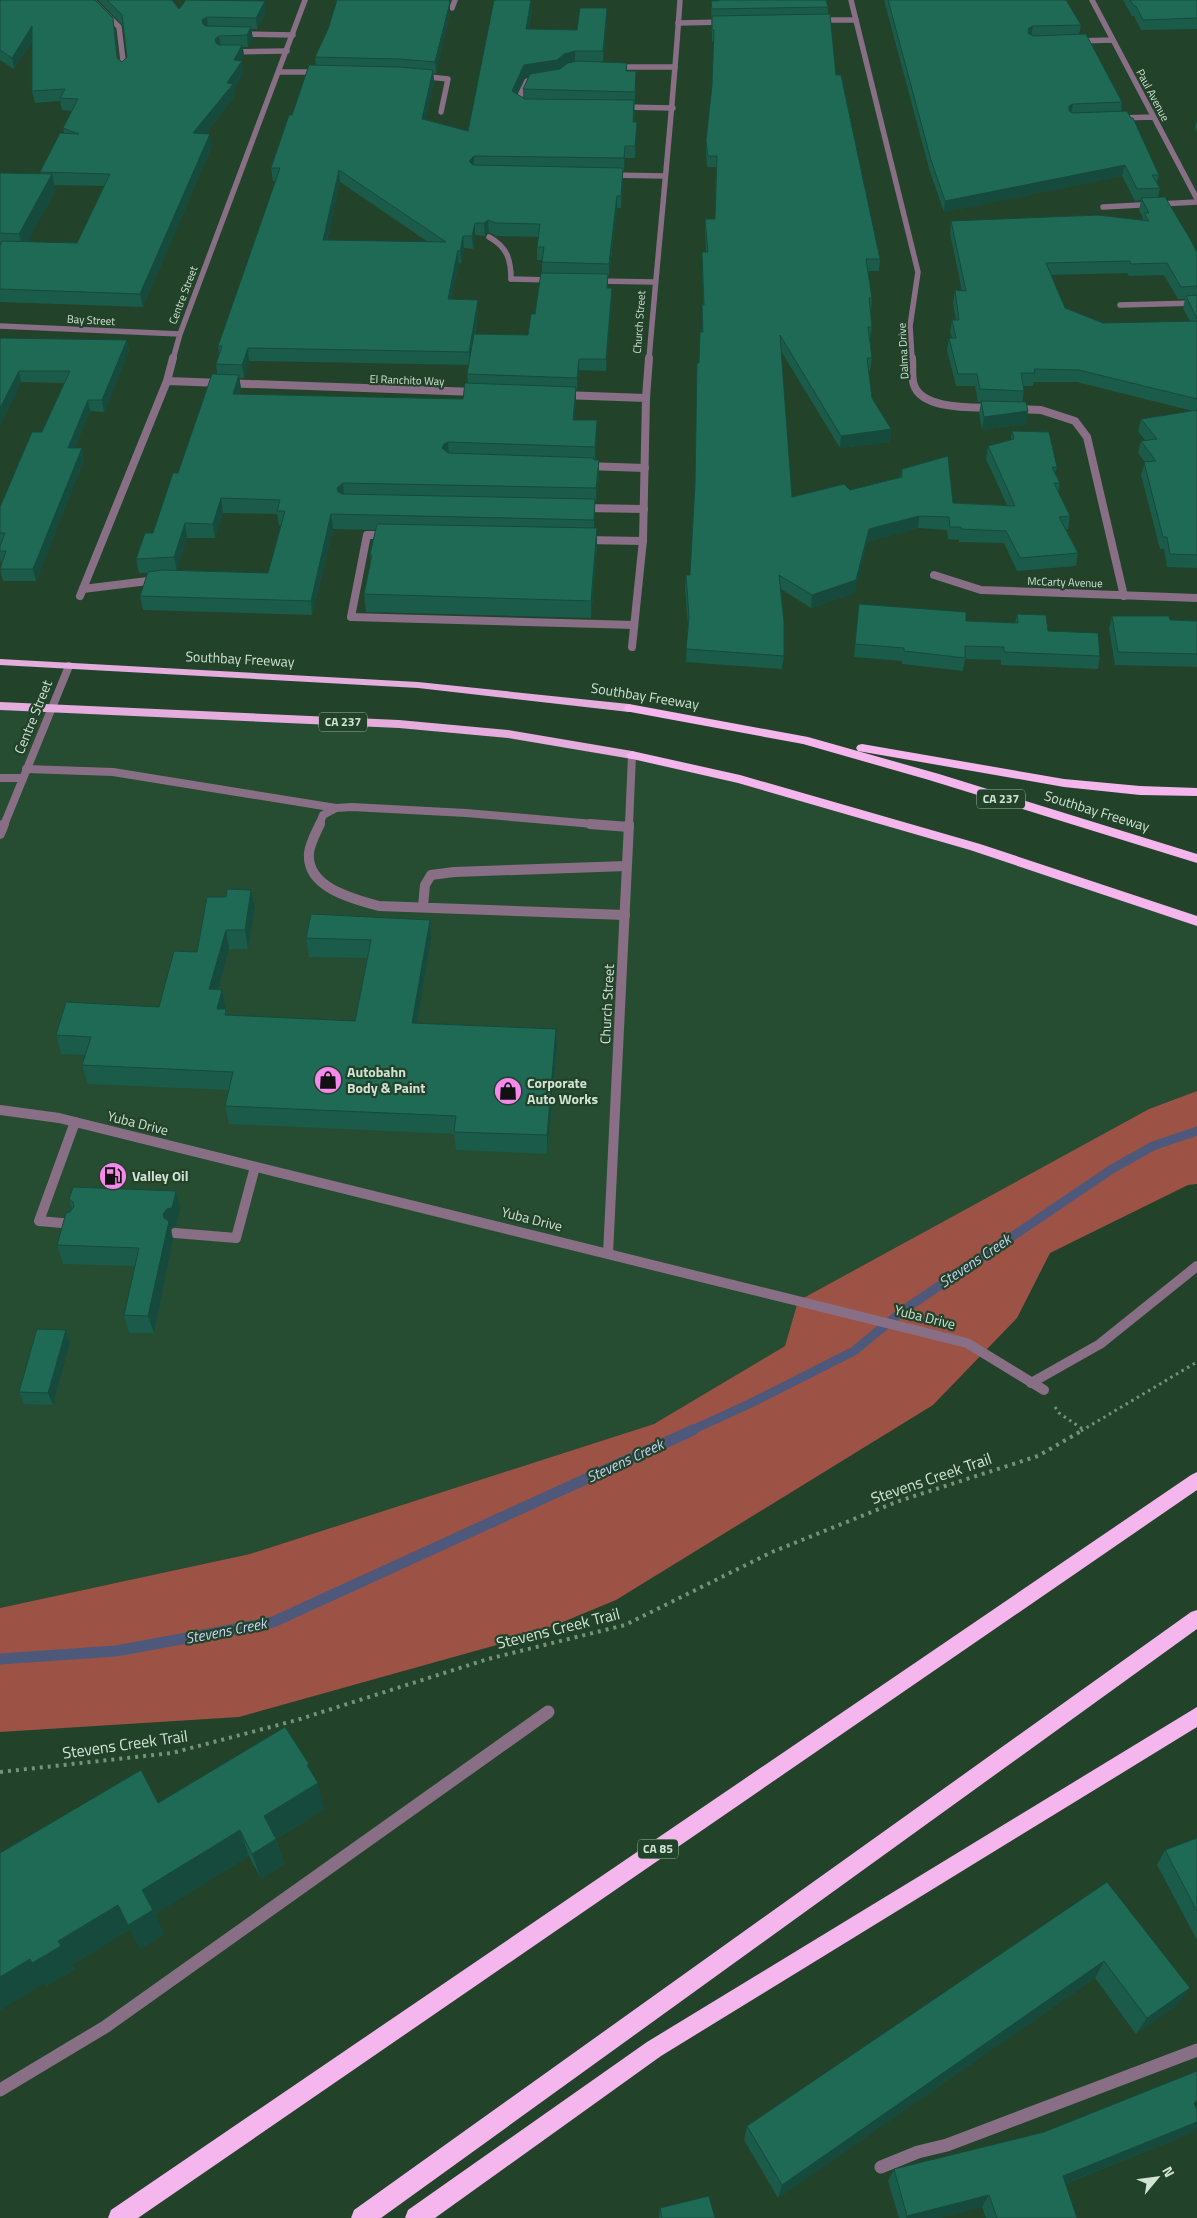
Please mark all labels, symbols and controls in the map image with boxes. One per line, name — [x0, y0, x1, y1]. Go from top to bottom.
street label: Paul Avenue — [1133, 66, 1174, 124]
street label: Centre Street — [165, 263, 201, 326]
street label: Church Street — [629, 290, 649, 354]
street label: Bay Street — [66, 311, 116, 329]
street label: Dalma Drive — [894, 322, 912, 380]
street label: El Ranchito Way — [369, 371, 445, 389]
street label: McCarty Avenue — [1027, 573, 1103, 591]
street label: Southbay Freeway — [185, 645, 295, 672]
street label: Centre Street — [8, 677, 57, 757]
street label: Southbay Freeway — [590, 677, 701, 714]
road number: CA 237 — [319, 712, 367, 732]
street label: Southbay Freeway — [1042, 785, 1153, 837]
road number: CA 237 — [977, 790, 1025, 809]
street label: Church Street — [594, 963, 619, 1045]
place label: Autobahn Body & Paint — [347, 1061, 425, 1098]
shop icon: Autobahn Body & Paint — [313, 1065, 343, 1095]
place label: Corporate Auto Works — [527, 1072, 598, 1109]
shop icon: Corporate Auto Works — [493, 1076, 523, 1106]
street label: Yuba Drive — [105, 1105, 171, 1140]
fuel station icon: Valley Oil — [98, 1161, 128, 1191]
place label: Valley Oil — [132, 1165, 188, 1186]
street label: Yuba Drive — [499, 1201, 565, 1236]
water label: Stevens Creek — [934, 1227, 1017, 1293]
street label: Yuba Drive — [892, 1299, 958, 1334]
water label: Stevens Creek — [583, 1432, 669, 1488]
street label: Stevens Creek Trail — [867, 1446, 995, 1510]
street label: Stevens Creek Trail — [494, 1601, 622, 1655]
water label: Stevens Creek — [183, 1611, 271, 1650]
street label: Stevens Creek Trail — [61, 1723, 189, 1765]
road number: CA 85 — [638, 1840, 678, 1858]
north arrow — [1132, 2153, 1182, 2203]
text: N — [1157, 2162, 1180, 2181]

